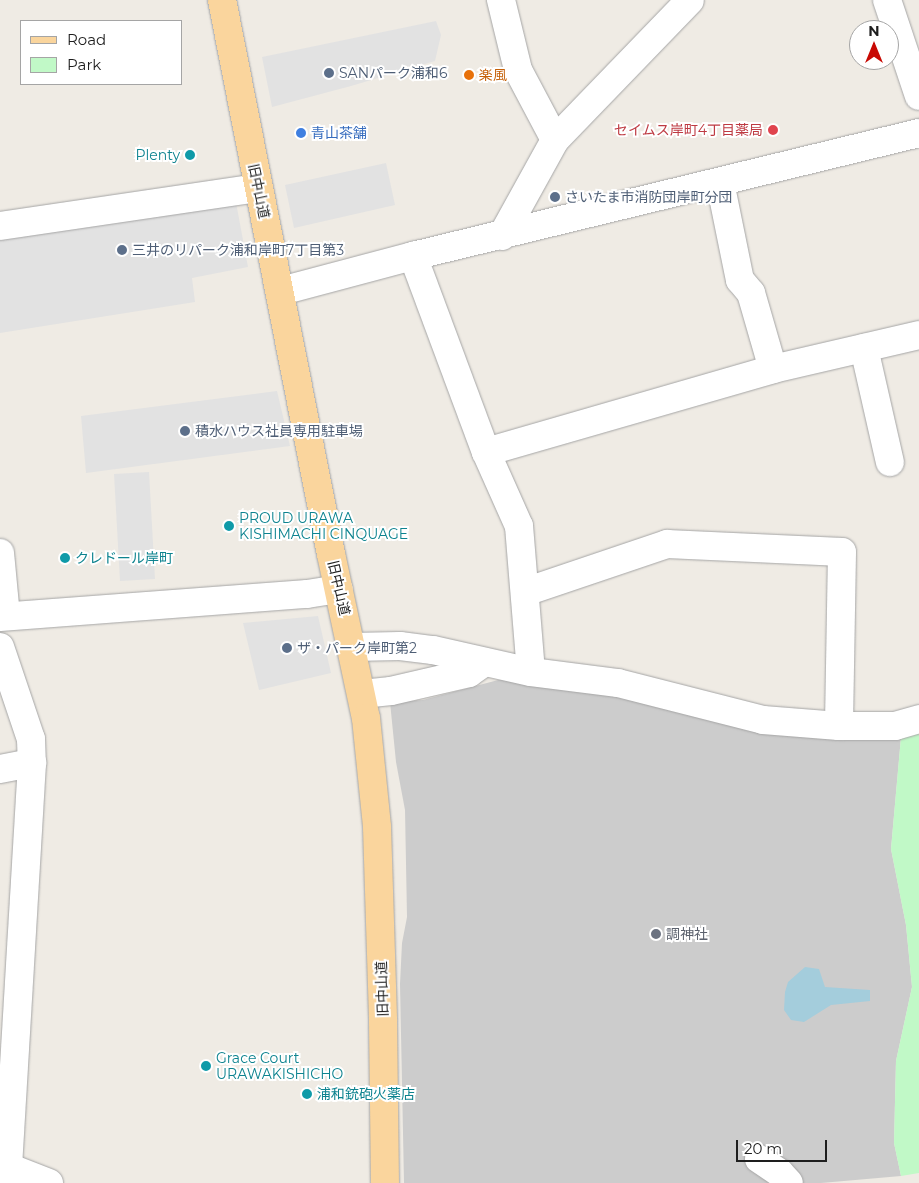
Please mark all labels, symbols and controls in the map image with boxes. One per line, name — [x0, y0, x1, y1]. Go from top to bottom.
legend — [20, 20, 182, 85]
north arrow — [849, 20, 899, 70]
text: N — [868, 22, 880, 40]
text: Road — [67, 30, 106, 49]
text: Park — [67, 55, 101, 74]
place label: SANパーク浦和6 — [339, 65, 448, 81]
marker: SANパーク浦和6 — [323, 67, 335, 79]
place label: 楽風 — [479, 67, 507, 83]
marker: 楽風 — [463, 69, 475, 81]
place label: セイムス岸町4丁目薬局 — [614, 122, 763, 138]
marker: セイムス岸町4丁目薬局 — [767, 124, 779, 136]
place label: 青山茶舗 — [311, 125, 367, 141]
marker: 青山茶舗 — [295, 127, 307, 139]
place label: Plenty — [135, 147, 180, 163]
marker: Plenty — [184, 149, 196, 161]
street label: 旧中山道 — [245, 162, 273, 220]
place label: さいたま市消防団岸町分団 — [565, 189, 733, 205]
marker: さいたま市消防団岸町分団 — [549, 191, 561, 203]
place label: 三井のリパーク浦和岸町7丁目第3 — [132, 242, 344, 258]
marker: 三井のリパーク浦和岸町7丁目第3 — [116, 244, 128, 256]
place label: 積水ハウス社員専用駐車場 — [195, 423, 363, 439]
marker: 積水ハウス社員専用駐車場 — [179, 425, 191, 437]
place label: PROUD URAWA KISHIMACHI CINQUAGE — [239, 510, 408, 542]
marker: PROUD URAWA KISHIMACHI CINQUAGE — [223, 520, 235, 532]
place label: クレドール岸町 — [75, 550, 173, 566]
marker: クレドール岸町 — [59, 552, 71, 564]
street label: 旧中山道 — [325, 559, 353, 617]
place label: ザ・パーク岸町第2 — [297, 640, 417, 656]
marker: ザ・パーク岸町第2 — [281, 642, 293, 654]
place label: 調神社 — [666, 926, 708, 942]
marker: 調神社 — [650, 928, 662, 940]
street label: 旧中山道 — [373, 961, 391, 1017]
place label: Grace Court URAWAKISHICHO — [216, 1050, 343, 1082]
marker: Grace Court URAWAKISHICHO — [200, 1060, 212, 1072]
place label: 浦和銃砲火薬店 — [317, 1086, 415, 1102]
marker: 浦和銃砲火薬店 — [301, 1088, 313, 1100]
scale bar — [739, 1130, 830, 1162]
text: 20 m — [744, 1139, 782, 1158]

